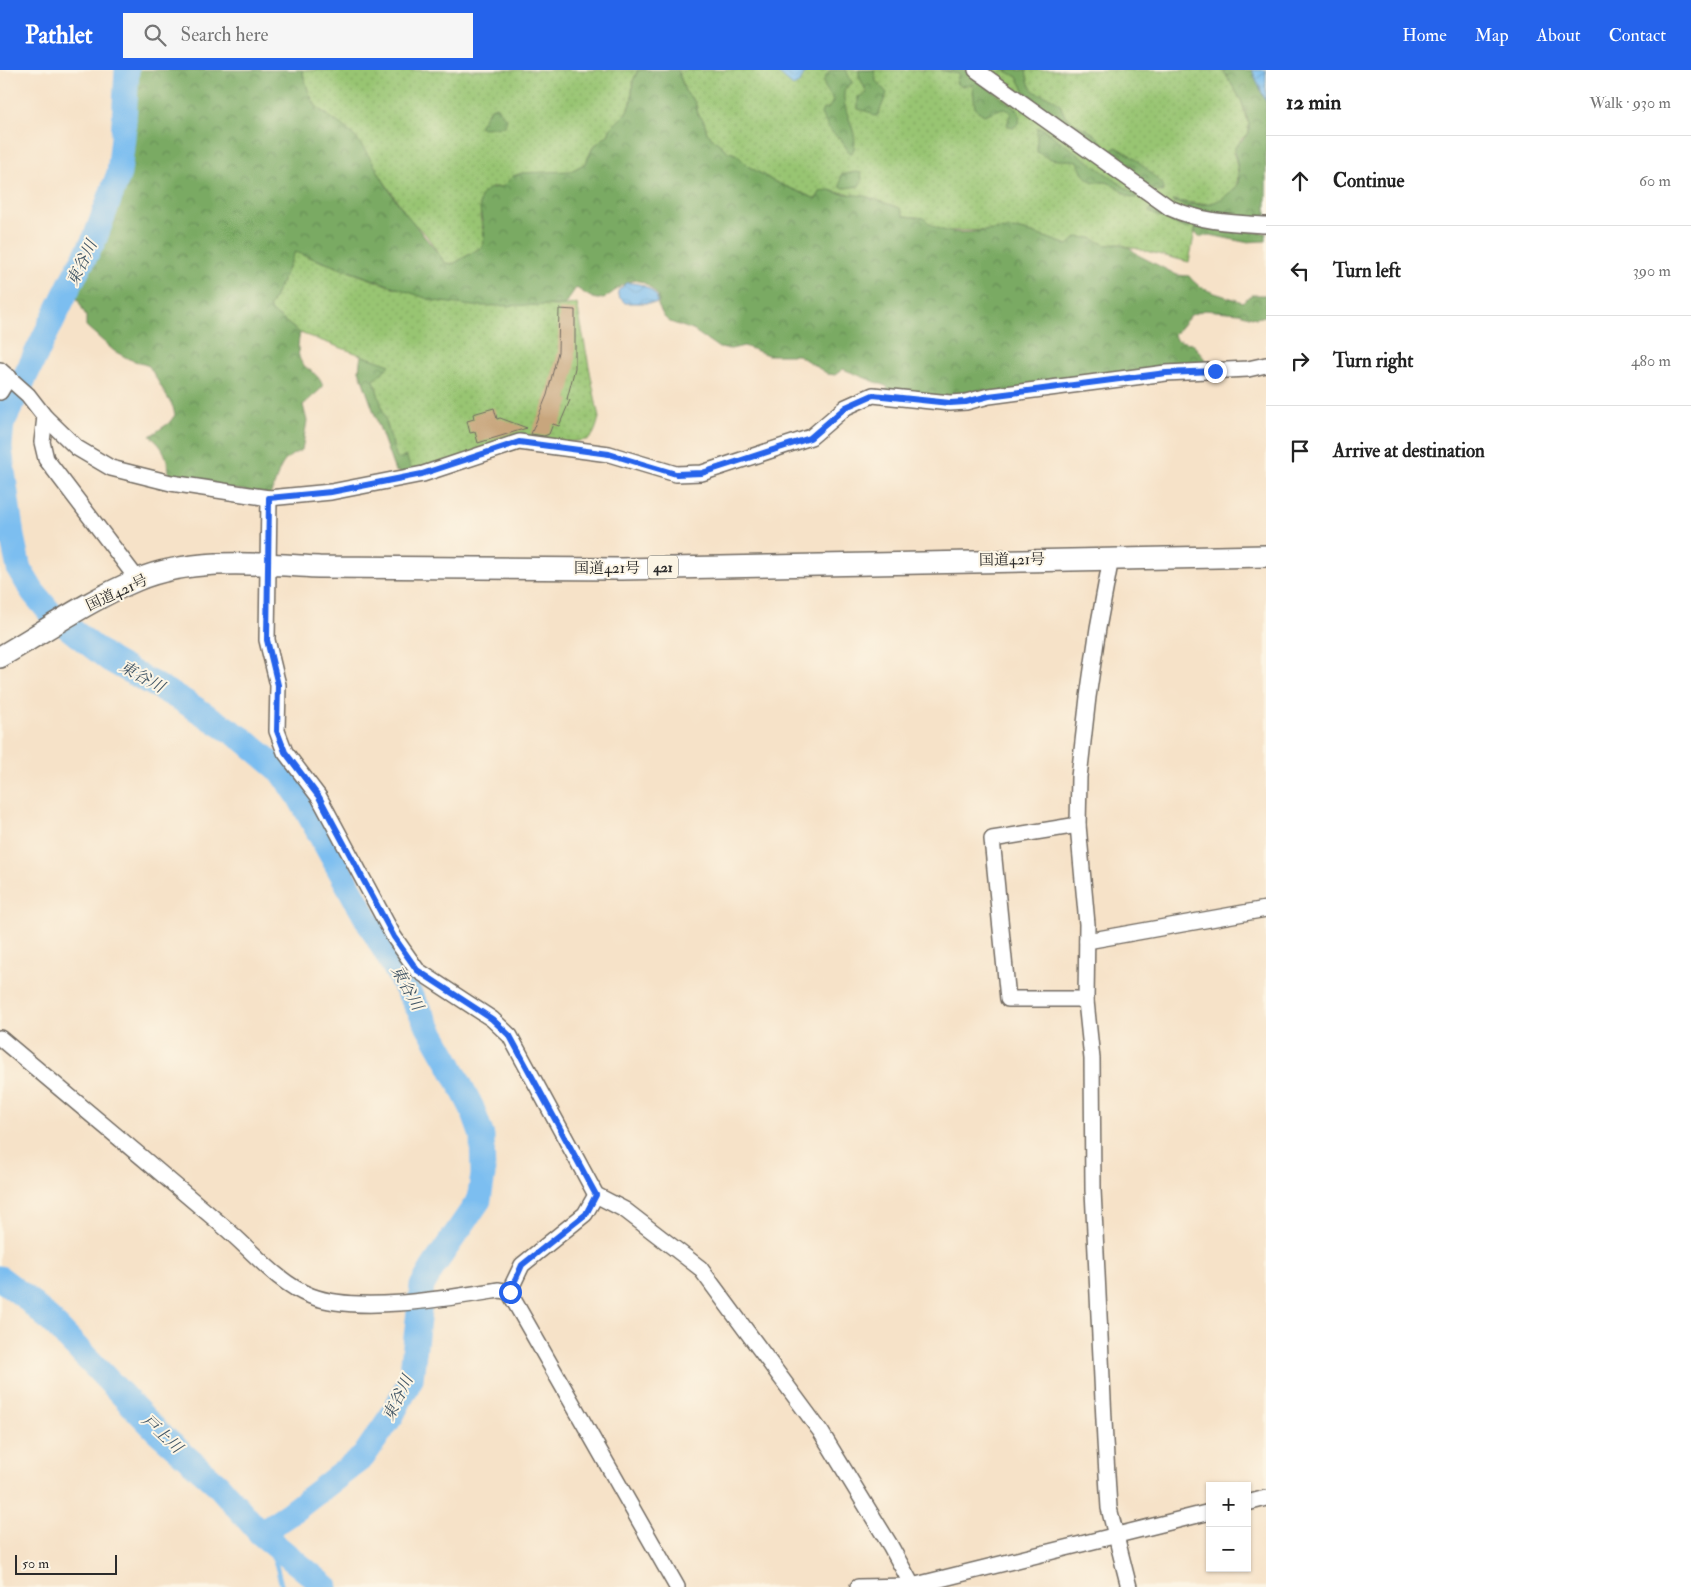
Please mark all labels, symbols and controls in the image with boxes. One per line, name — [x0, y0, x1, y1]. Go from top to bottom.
search box — [123, 13, 473, 58]
text: Pathlet — [25, 20, 93, 51]
icon: search — [141, 21, 169, 49]
text: Search here — [181, 23, 268, 47]
text: Home — [1402, 24, 1447, 47]
text: Map — [1475, 24, 1509, 47]
text: About — [1537, 24, 1581, 47]
text: Contact — [1609, 24, 1666, 47]
text: 12 min — [1286, 89, 1341, 116]
text: Walk · 930 m — [1590, 93, 1671, 113]
icon: ahead — [1286, 167, 1314, 195]
text: Continue — [1333, 169, 1404, 193]
text: 60 m — [1639, 171, 1671, 191]
water label: 東谷川 — [62, 235, 102, 289]
icon: left — [1286, 257, 1314, 285]
text: Turn left — [1333, 259, 1401, 283]
text: 390 m — [1633, 261, 1671, 281]
icon: right — [1286, 347, 1314, 375]
text: Turn right — [1333, 349, 1413, 373]
text: 480 m — [1631, 351, 1671, 371]
route end — [1204, 360, 1227, 383]
icon: arrive — [1286, 437, 1314, 465]
text: Arrive at destination — [1333, 439, 1485, 463]
street label: 国道421号 — [979, 550, 1045, 570]
road number: 421 — [648, 556, 678, 578]
street label: 国道421号 — [574, 559, 640, 578]
street label: 国道421号 — [83, 570, 151, 616]
water label: 東谷川 — [116, 657, 170, 698]
water label: 東谷川 — [387, 962, 428, 1016]
route start — [499, 1281, 522, 1304]
water label: 東谷川 — [378, 1370, 418, 1424]
water label: 戸上川 — [138, 1410, 188, 1459]
map controls — [1206, 1482, 1251, 1572]
button: + — [1206, 1482, 1251, 1527]
button: − — [1206, 1527, 1251, 1572]
scale bar — [15, 1552, 118, 1575]
text: 50 m — [22, 1555, 49, 1572]

